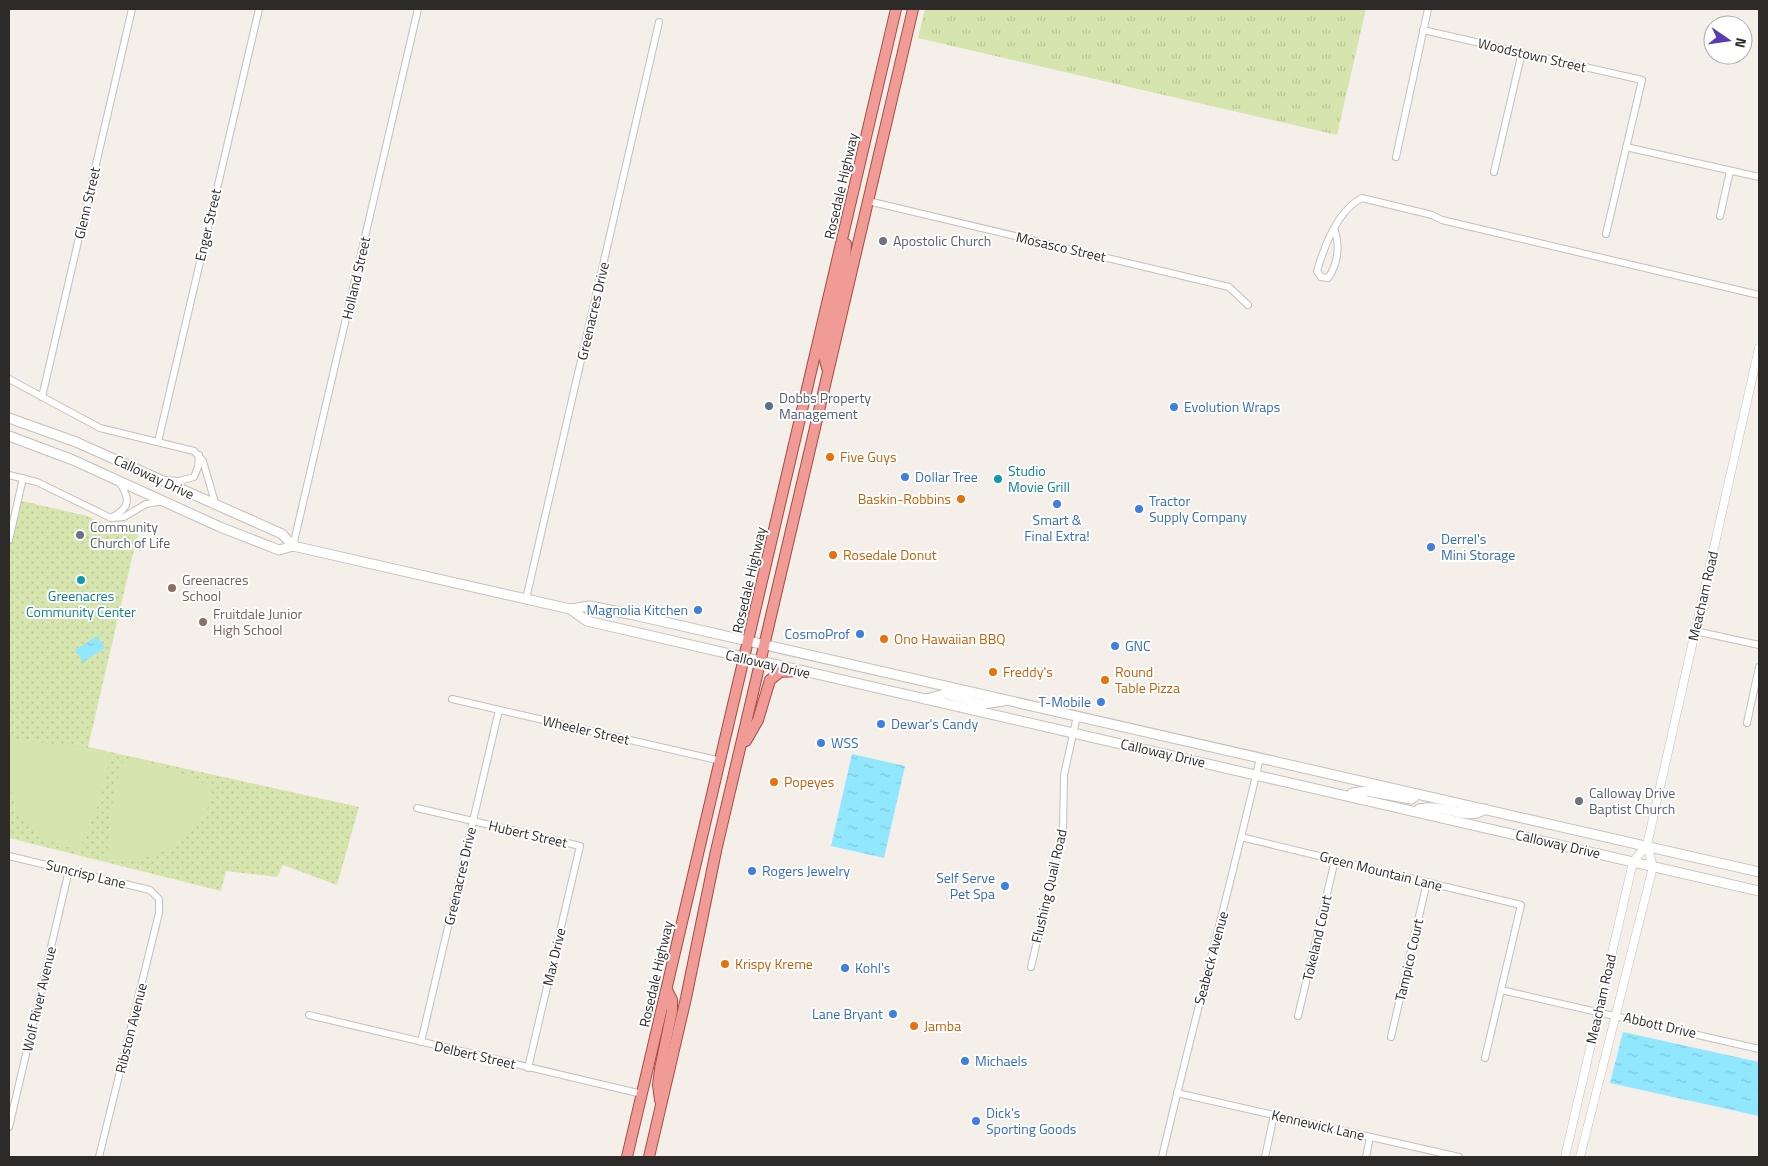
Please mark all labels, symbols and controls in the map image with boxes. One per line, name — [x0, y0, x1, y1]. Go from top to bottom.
north arrow — [1703, 15, 1753, 65]
street label: Woodstown Street — [1476, 32, 1588, 77]
text: N — [1730, 36, 1752, 50]
street label: Rosedale Highway — [818, 130, 863, 241]
street label: Glenn Street — [68, 165, 105, 241]
street label: Enger Street — [189, 187, 226, 263]
street label: Mosasco Street — [1014, 226, 1108, 267]
place label: Apostolic Church — [893, 230, 991, 251]
street label: Holland Street — [336, 234, 375, 321]
marker: Apostolic Church — [877, 235, 889, 247]
street label: Greenacres Drive — [571, 260, 614, 362]
place label: Dobbs Property Management — [779, 387, 871, 424]
place label: Evolution Wraps — [1184, 396, 1280, 417]
marker: Dobbs Property Management — [763, 400, 775, 412]
marker: Evolution Wraps — [1168, 401, 1180, 413]
place label: Five Guys — [840, 446, 896, 467]
street label: Calloway Drive — [111, 449, 198, 504]
marker: Five Guys — [824, 451, 836, 463]
place label: Studio Movie Grill — [1008, 460, 1070, 497]
place label: Dollar Tree — [915, 466, 978, 487]
marker: Dollar Tree — [899, 471, 911, 483]
marker: Studio Movie Grill — [992, 473, 1004, 485]
place label: Baskin-Robbins — [858, 488, 951, 509]
place label: Tractor Supply Company — [1149, 490, 1247, 527]
marker: Baskin-Robbins — [955, 493, 967, 505]
marker: Smart & Final Extra! — [1051, 498, 1063, 510]
marker: Tractor Supply Company — [1133, 503, 1145, 515]
place label: Smart & Final Extra! — [1024, 509, 1090, 546]
place label: Community Church of Life — [90, 516, 170, 553]
street label: Rosedale Highway — [726, 524, 771, 635]
place label: Derrel's Mini Storage — [1441, 528, 1515, 565]
marker: Community Church of Life — [74, 529, 86, 541]
marker: Derrel's Mini Storage — [1425, 541, 1437, 553]
place label: Rosedale Donut — [843, 544, 937, 565]
marker: Rosedale Donut — [827, 549, 839, 561]
street label: Meacham Road — [1682, 549, 1723, 643]
place label: Greenacres School — [182, 569, 248, 606]
marker: Greenacres Community Center — [75, 574, 87, 586]
marker: Greenacres School — [166, 582, 178, 594]
place label: Greenacres Community Center — [26, 585, 136, 622]
place label: Magnolia Kitchen — [587, 599, 688, 620]
place label: Fruitdale Junior High School — [213, 603, 303, 640]
marker: Magnolia Kitchen — [692, 604, 704, 616]
marker: Fruitdale Junior High School — [197, 616, 209, 628]
place label: CosmoProf — [785, 623, 850, 644]
marker: CosmoProf — [854, 628, 866, 640]
place label: Ono Hawaiian BBQ — [894, 628, 1006, 649]
marker: Ono Hawaiian BBQ — [878, 633, 890, 645]
place label: GNC — [1125, 635, 1151, 656]
marker: GNC — [1109, 640, 1121, 652]
street label: Calloway Drive — [724, 644, 813, 683]
place label: Freddy's — [1003, 661, 1053, 682]
place label: Round Table Pizza — [1115, 661, 1180, 698]
marker: Freddy's — [987, 666, 999, 678]
marker: Round Table Pizza — [1099, 674, 1111, 686]
place label: T-Mobile — [1039, 691, 1091, 712]
marker: T-Mobile — [1095, 696, 1107, 708]
street label: Wheeler Street — [541, 709, 632, 750]
place label: Dewar's Candy — [891, 713, 978, 734]
marker: Dewar's Candy — [875, 718, 887, 730]
place label: WSS — [831, 732, 859, 753]
street label: Calloway Drive — [1119, 733, 1208, 772]
marker: WSS — [815, 737, 827, 749]
place label: Popeyes — [784, 771, 834, 792]
marker: Popeyes — [768, 776, 780, 788]
place label: Calloway Drive Baptist Church — [1589, 782, 1675, 819]
marker: Calloway Drive Baptist Church — [1573, 795, 1585, 807]
street label: Hubert Street — [487, 814, 570, 853]
street label: Calloway Drive — [1514, 824, 1603, 863]
street label: Greenacres Drive — [438, 825, 481, 927]
street label: Flushing Quail Road — [1025, 827, 1072, 945]
street label: Green Mountain Lane — [1317, 845, 1445, 896]
street label: Suncrisp Lane — [44, 853, 128, 894]
place label: Rogers Jewelry — [762, 860, 850, 881]
marker: Rogers Jewelry — [746, 865, 758, 877]
place label: Self Serve Pet Spa — [936, 867, 995, 904]
marker: Self Serve Pet Spa — [999, 880, 1011, 892]
street label: Tokeland Court — [1296, 893, 1337, 983]
street label: Seabeck Avenue — [1188, 909, 1233, 1007]
street label: Tampico Court — [1389, 917, 1428, 1003]
street label: Rosedale Highway — [633, 918, 678, 1029]
street label: Max Drive — [537, 926, 570, 988]
street label: Wolf River Avenue — [16, 944, 61, 1054]
street label: Meacham Road — [1580, 952, 1621, 1046]
place label: Krispy Kreme — [735, 953, 813, 974]
place label: Kohl's — [855, 957, 890, 978]
marker: Krispy Kreme — [719, 958, 731, 970]
marker: Kohl's — [839, 962, 851, 974]
street label: Ribston Avenue — [109, 981, 152, 1075]
place label: Lane Bryant — [812, 1003, 883, 1024]
street label: Abbott Drive — [1622, 1006, 1698, 1043]
marker: Lane Bryant — [887, 1008, 899, 1020]
place label: Jamba — [924, 1015, 961, 1036]
marker: Jamba — [908, 1020, 920, 1032]
street label: Delbert Street — [432, 1035, 518, 1074]
place label: Michaels — [975, 1050, 1027, 1071]
marker: Michaels — [959, 1055, 971, 1067]
place label: Dick's Sporting Goods — [986, 1102, 1076, 1139]
street label: Kennewick Lane — [1270, 1104, 1367, 1145]
marker: Dick's Sporting Goods — [970, 1115, 982, 1127]

